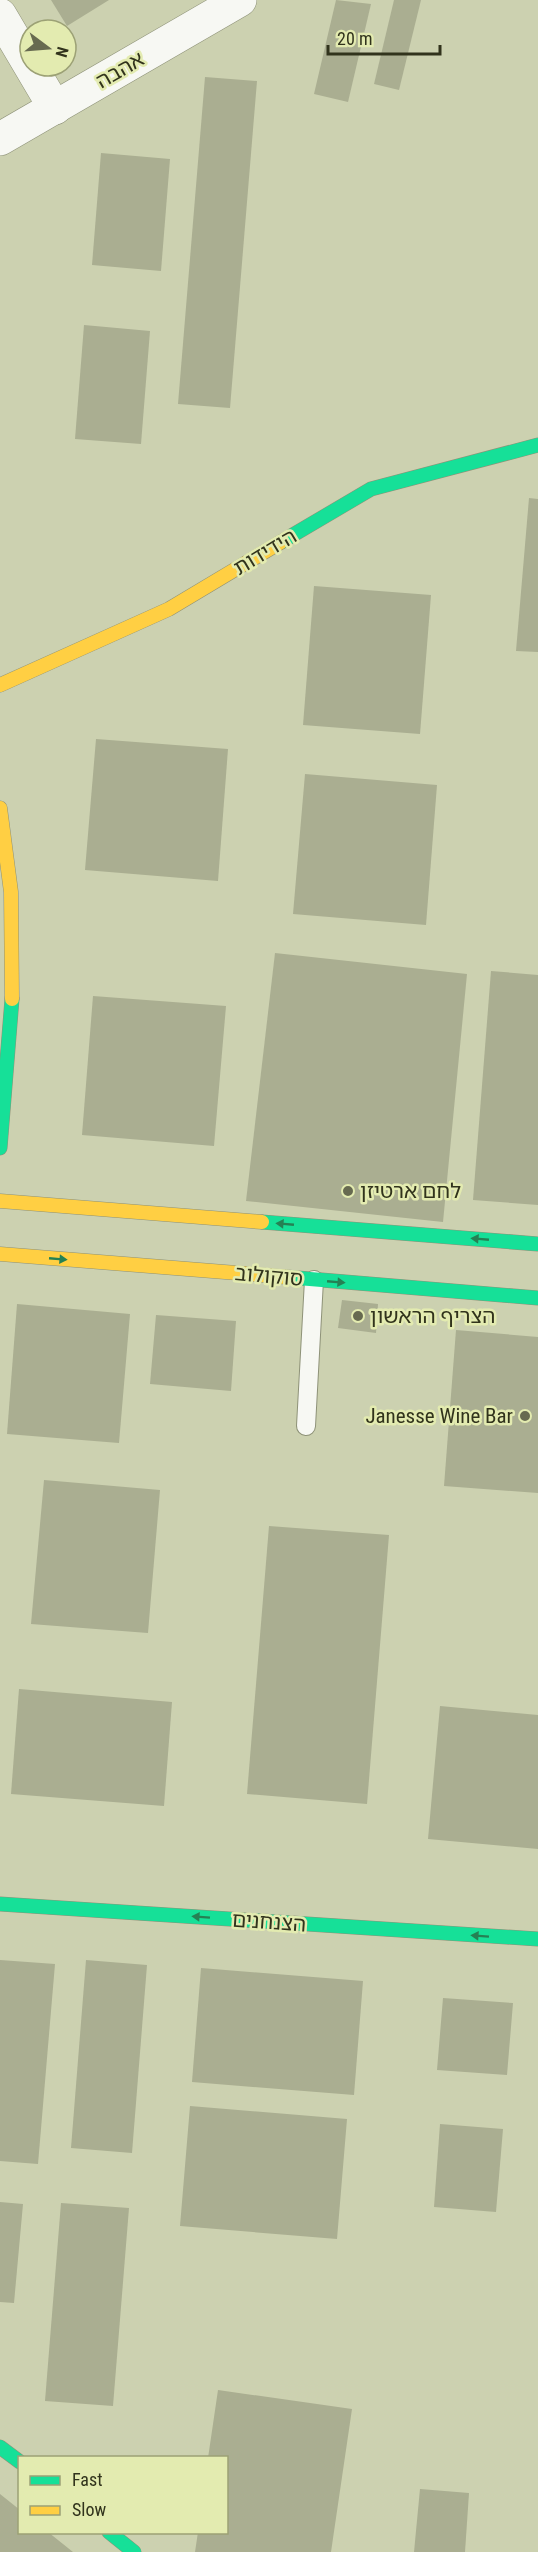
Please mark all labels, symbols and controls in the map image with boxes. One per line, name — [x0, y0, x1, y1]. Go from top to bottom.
north arrow — [18, 18, 78, 78]
scale bar — [328, 18, 440, 56]
text: 20 m — [337, 28, 372, 49]
text: N — [51, 45, 72, 59]
street label: אהבה — [92, 47, 148, 93]
street label: הידידות — [229, 524, 301, 580]
place label: לחם ארטיזן — [360, 1179, 461, 1203]
marker: לחם ארטיזן — [341, 1184, 355, 1198]
one-way arrow — [276, 1219, 295, 1228]
one-way arrow — [470, 1234, 489, 1244]
one-way arrow — [49, 1254, 68, 1263]
street label: סוקולוב — [234, 1261, 304, 1291]
one-way arrow — [327, 1277, 346, 1286]
place label: הצריף הראשון — [370, 1304, 495, 1328]
marker: הצריף הראשון — [351, 1309, 365, 1323]
place label: Janesse Wine Bar — [365, 1404, 513, 1428]
marker: Janesse Wine Bar — [518, 1409, 532, 1423]
street label: הצנחנים — [231, 1907, 307, 1937]
one-way arrow — [192, 1913, 211, 1922]
one-way arrow — [470, 1931, 489, 1940]
legend — [18, 2456, 228, 2534]
text: Fast — [72, 2469, 103, 2490]
text: Slow — [72, 2499, 107, 2520]

